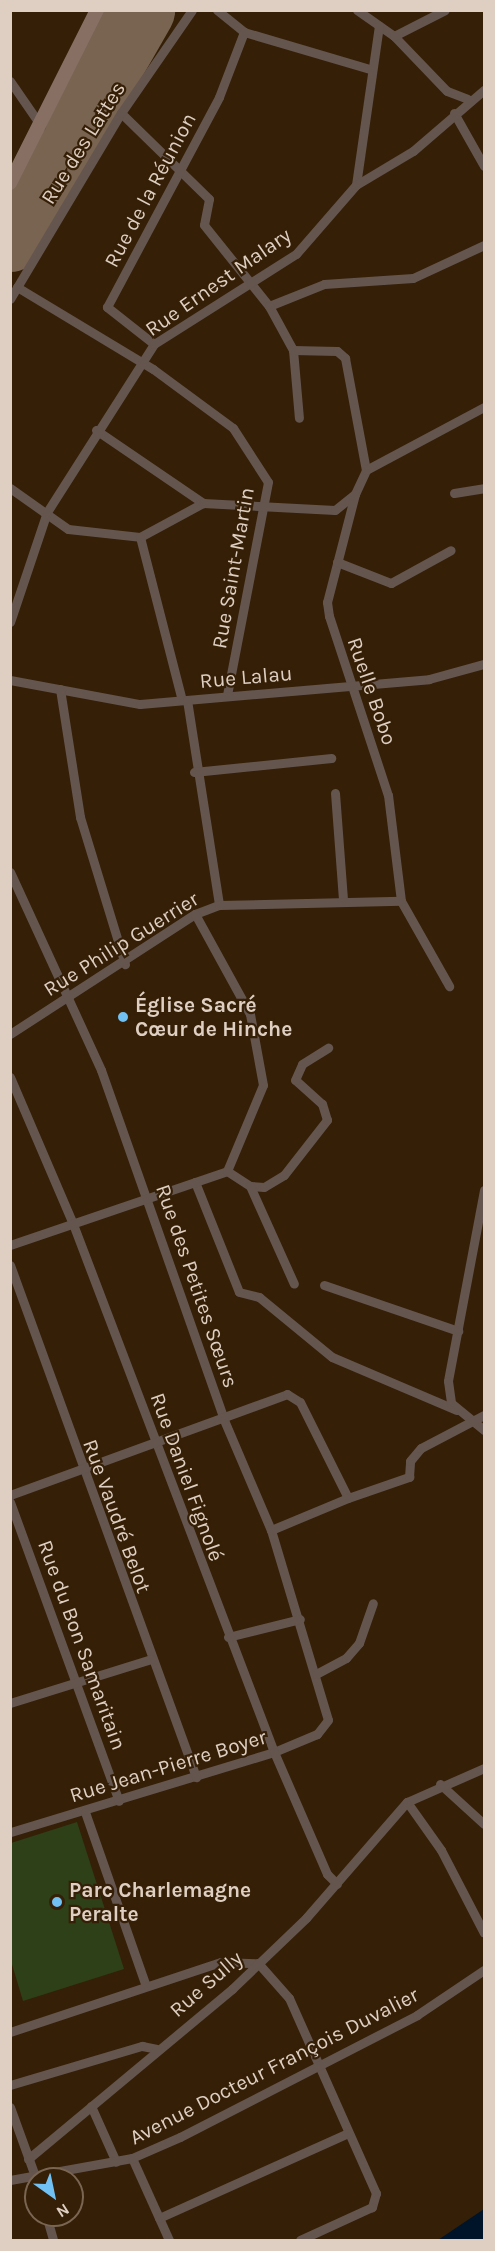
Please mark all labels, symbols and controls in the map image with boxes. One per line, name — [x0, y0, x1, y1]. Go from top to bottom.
street label: Rue des Lattes — [35, 77, 131, 209]
street label: Rue de la Réunion — [99, 108, 201, 272]
street label: Rue Ernest Malary — [140, 222, 296, 342]
street label: Rue Saint-Martin — [206, 485, 260, 651]
street label: Ruelle Bobo — [342, 634, 402, 748]
street label: Rue Lalau — [199, 660, 293, 694]
street label: Rue Philip Guerrier — [39, 886, 203, 1002]
place label: Église Sacré Cœur de Hinche — [135, 992, 292, 1042]
marker: Église Sacré Cœur de Hinche — [116, 1010, 130, 1024]
street label: Rue des Petites Sœurs — [150, 1181, 244, 1391]
street label: Rue Daniel Fignolé — [145, 1389, 229, 1565]
street label: Rue Vaudré Belot — [78, 1436, 156, 1596]
street label: Rue du Bon Samaritain — [32, 1537, 132, 1753]
street label: Rue Jean-Pierre Boyer — [67, 1724, 269, 1808]
place label: Parc Charlemagne Peralte — [69, 1877, 251, 1927]
marker: Parc Charlemagne Peralte — [50, 1895, 64, 1909]
street label: Rue Sully — [164, 1946, 248, 2022]
street label: Avenue Docteur François Duvalier — [125, 1982, 423, 2150]
north arrow — [24, 2167, 84, 2227]
text: N — [53, 2200, 73, 2222]

